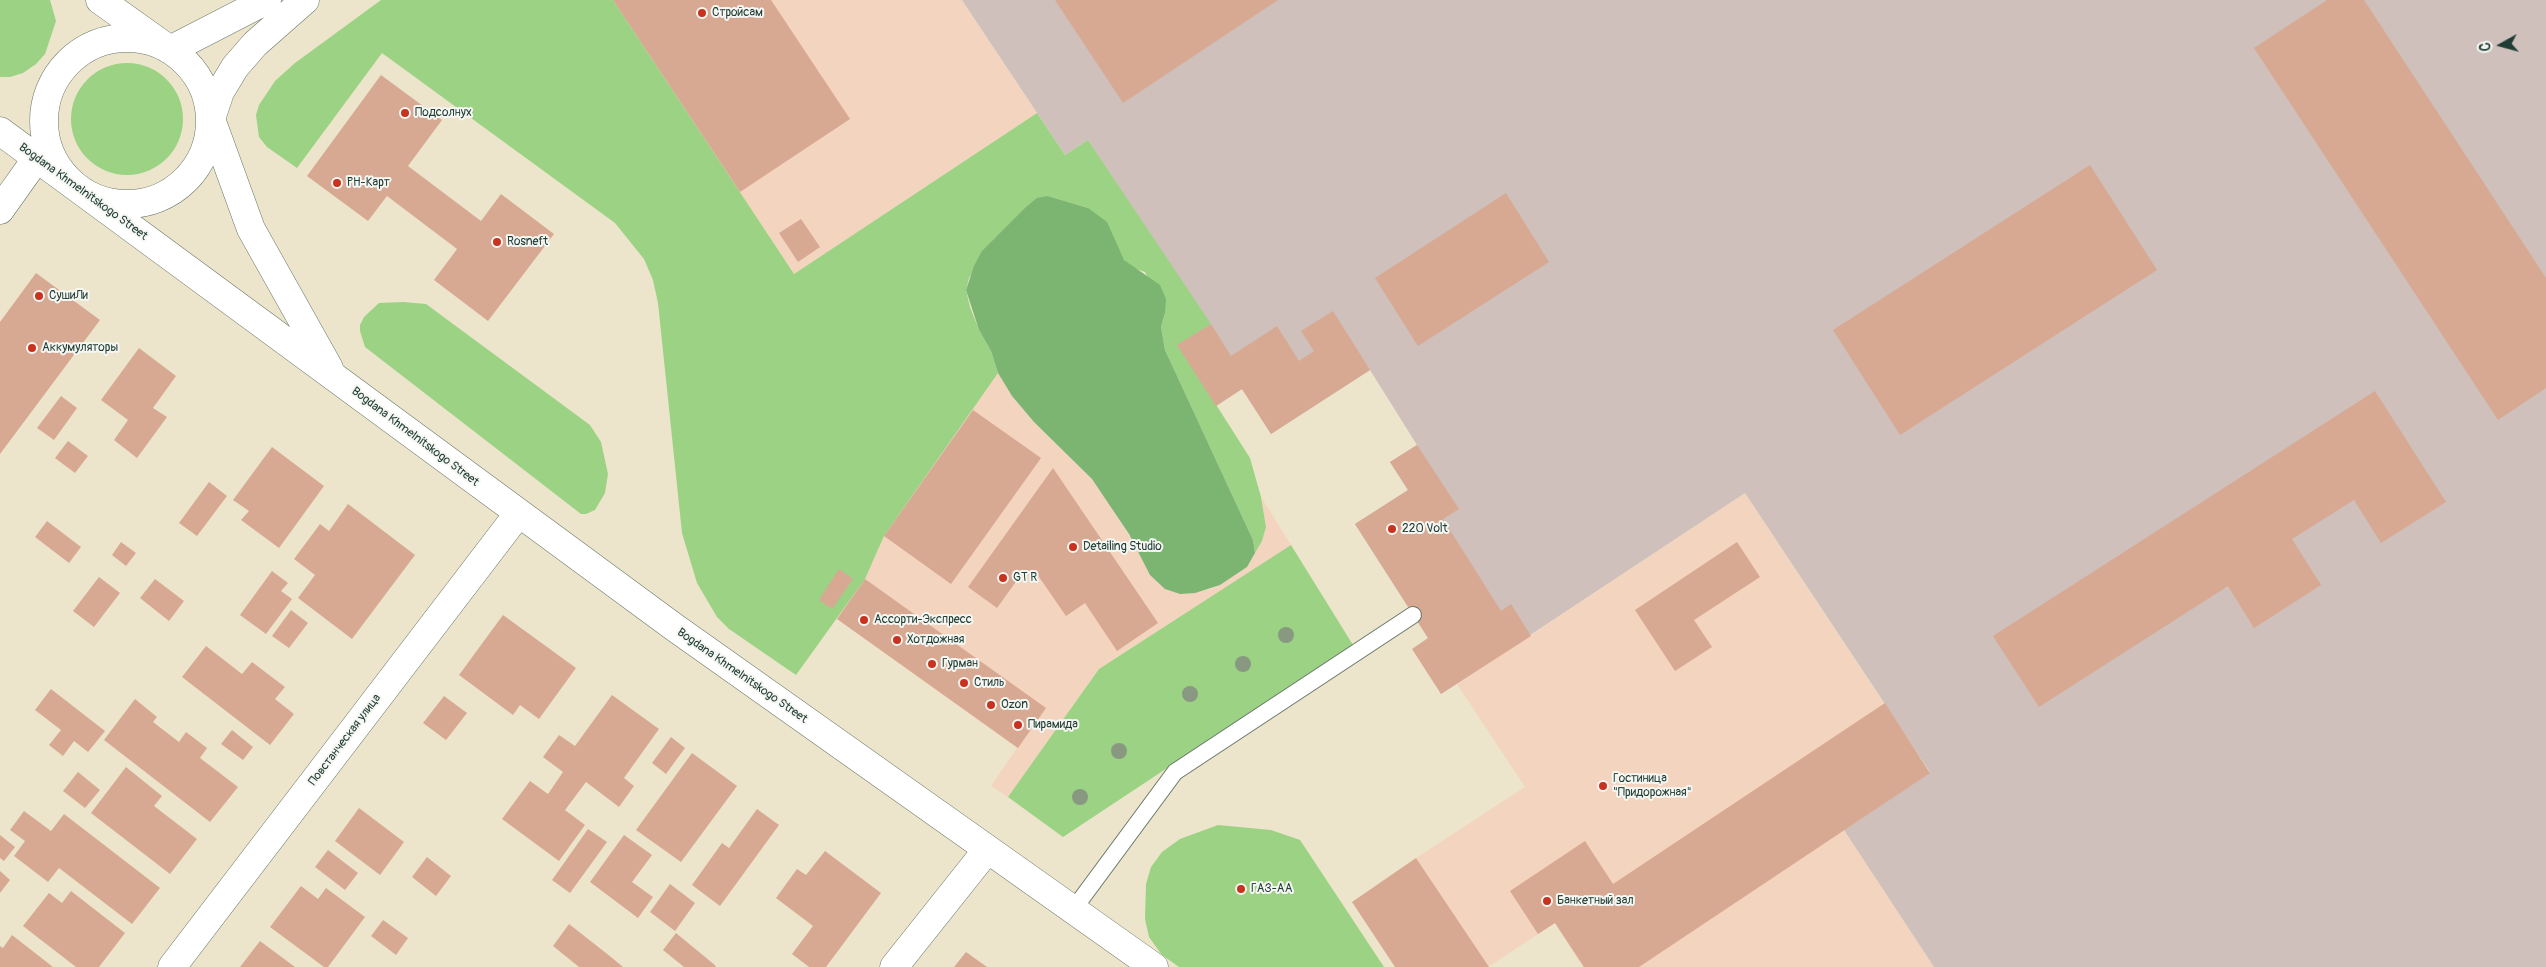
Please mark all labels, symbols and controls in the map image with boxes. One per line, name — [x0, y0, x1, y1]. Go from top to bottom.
place label: Стройсам — [712, 6, 763, 20]
marker: Стройсам — [696, 7, 708, 19]
north arrow — [2476, 20, 2526, 70]
text: С — [2477, 42, 2495, 52]
place label: Подсолнух — [415, 106, 472, 120]
marker: Подсолнух — [399, 107, 411, 119]
street label: Bogdana Khmelnitskogo Street — [16, 140, 150, 244]
place label: РН-Карт — [347, 176, 390, 190]
marker: РН-Карт — [331, 177, 343, 189]
place label: Rosneft — [507, 235, 548, 249]
marker: Rosneft — [491, 236, 503, 248]
place label: СушиЛи — [49, 289, 88, 303]
marker: СушиЛи — [33, 290, 45, 302]
place label: Аккумуляторы — [42, 341, 118, 355]
marker: Аккумуляторы — [26, 342, 38, 354]
street label: Bogdana Khmelnitskogo Street — [348, 384, 482, 490]
place label: 220 Volt — [1402, 522, 1448, 536]
marker: 220 Volt — [1386, 523, 1398, 535]
place label: Detailing Studio — [1083, 540, 1162, 554]
marker: Detailing Studio — [1067, 541, 1079, 553]
place label: GT R — [1013, 571, 1037, 585]
marker: GT R — [997, 572, 1009, 584]
place label: Ассорти-Экспресс — [874, 613, 972, 627]
marker: Ассорти-Экспресс — [858, 614, 870, 626]
street label: Bogdana Khmelnitskogo Street — [674, 625, 810, 727]
place label: Хотдожная — [907, 633, 964, 647]
marker: Хотдожная — [891, 634, 903, 646]
place label: Гурман — [942, 657, 978, 671]
marker: Гурман — [926, 658, 938, 670]
place label: Стиль — [974, 676, 1005, 690]
marker: Стиль — [958, 677, 970, 689]
street label: Повстанческая улица — [306, 691, 384, 789]
place label: Ozon — [1001, 698, 1028, 712]
marker: Ozon — [985, 699, 997, 711]
place label: Пирамида — [1028, 718, 1078, 732]
marker: Пирамида — [1012, 719, 1024, 731]
place label: Гостиница "Придорожная" — [1613, 772, 1692, 800]
marker: Гостиница "Придорожная" — [1597, 780, 1609, 792]
place label: ГАЗ-АА — [1251, 882, 1292, 896]
marker: ГАЗ-АА — [1235, 883, 1247, 895]
place label: Банкетный зал — [1557, 894, 1634, 908]
marker: Банкетный зал — [1541, 895, 1553, 907]

